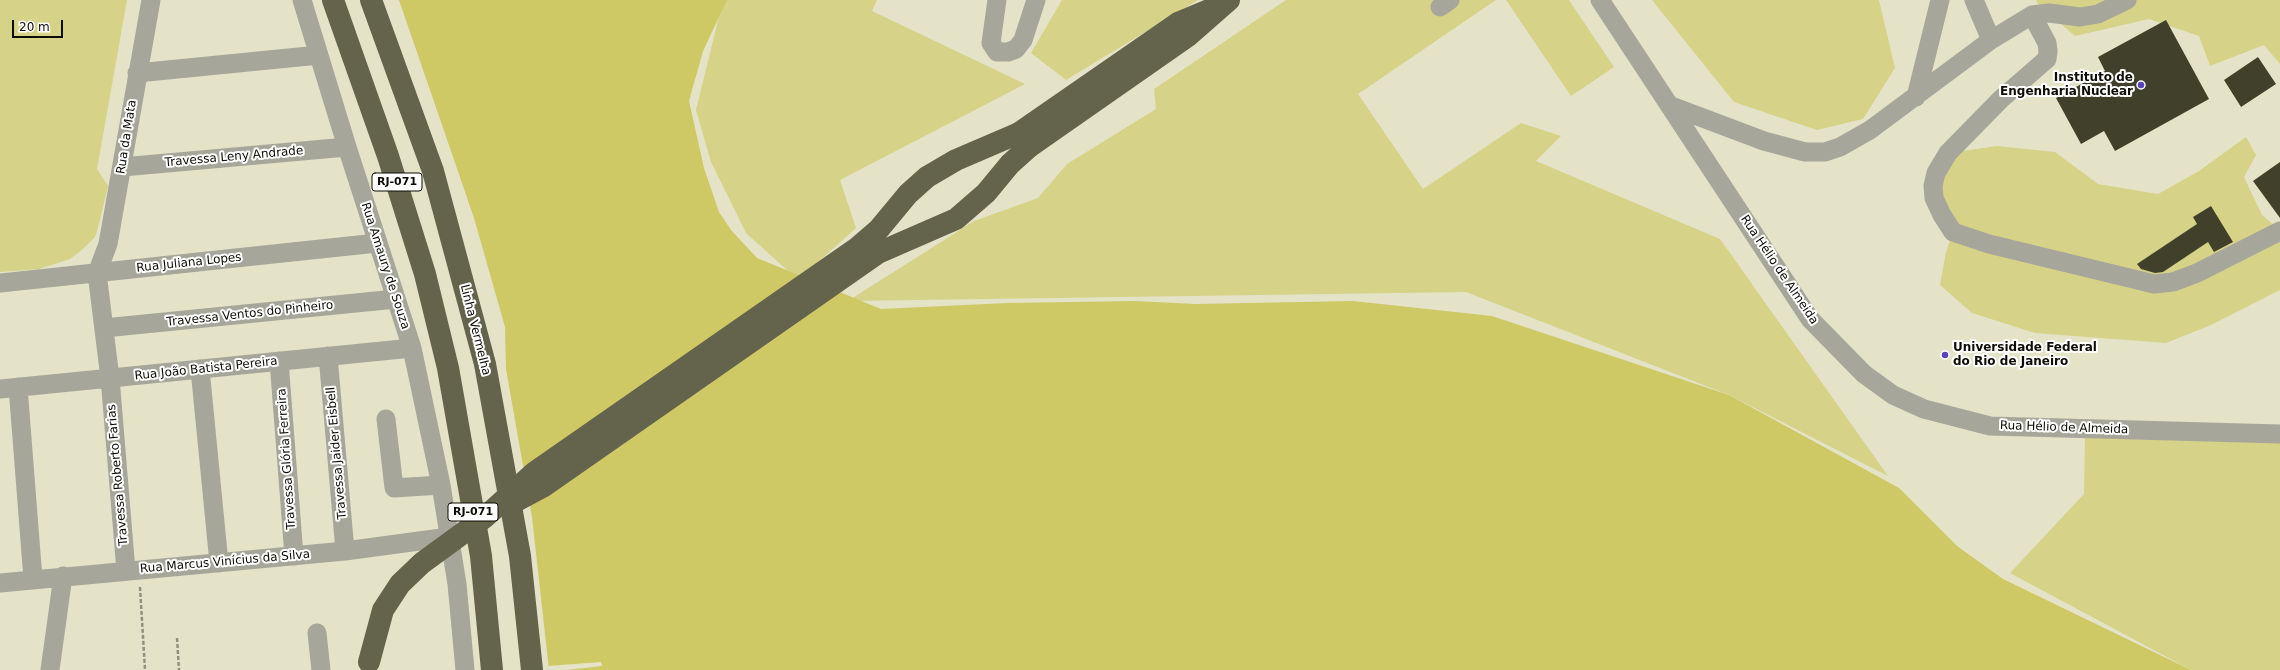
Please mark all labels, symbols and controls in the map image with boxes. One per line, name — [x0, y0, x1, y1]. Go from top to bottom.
scale bar — [14, 12, 65, 38]
text: 20 m — [19, 20, 50, 34]
place label: Instituto de Engenharia Nuclear — [2000, 71, 2133, 99]
marker: Instituto de Engenharia Nuclear — [2136, 80, 2146, 90]
street label: Rua da Mata — [114, 99, 140, 175]
street label: Travessa Leny Andrade — [164, 144, 304, 170]
road number: RJ-071 — [372, 173, 422, 191]
street label: Rua Amaury de Souza — [358, 201, 412, 331]
street label: Rua Hélio de Almeida — [1737, 213, 1821, 327]
street label: Rua Juliana Lopes — [136, 250, 242, 276]
street label: Linha Vermelha — [457, 283, 493, 377]
street label: Travessa Ventos do Pinheiro — [166, 298, 334, 330]
place label: Universidade Federal do Rio de Janeiro — [1953, 341, 2097, 369]
marker: Universidade Federal do Rio de Janeiro — [1940, 350, 1950, 360]
street label: Rua João Batista Pereira — [134, 354, 278, 384]
street label: Travessa Jaider Eisbell — [324, 386, 350, 520]
street label: Travessa Glória Ferreira — [275, 388, 299, 530]
street label: Travessa Roberto Farias — [105, 404, 131, 546]
street label: Rua Hélio de Almeida — [2000, 419, 2128, 437]
road number: RJ-071 — [448, 503, 498, 521]
street label: Rua Marcus Vinícius da Silva — [139, 547, 311, 577]

